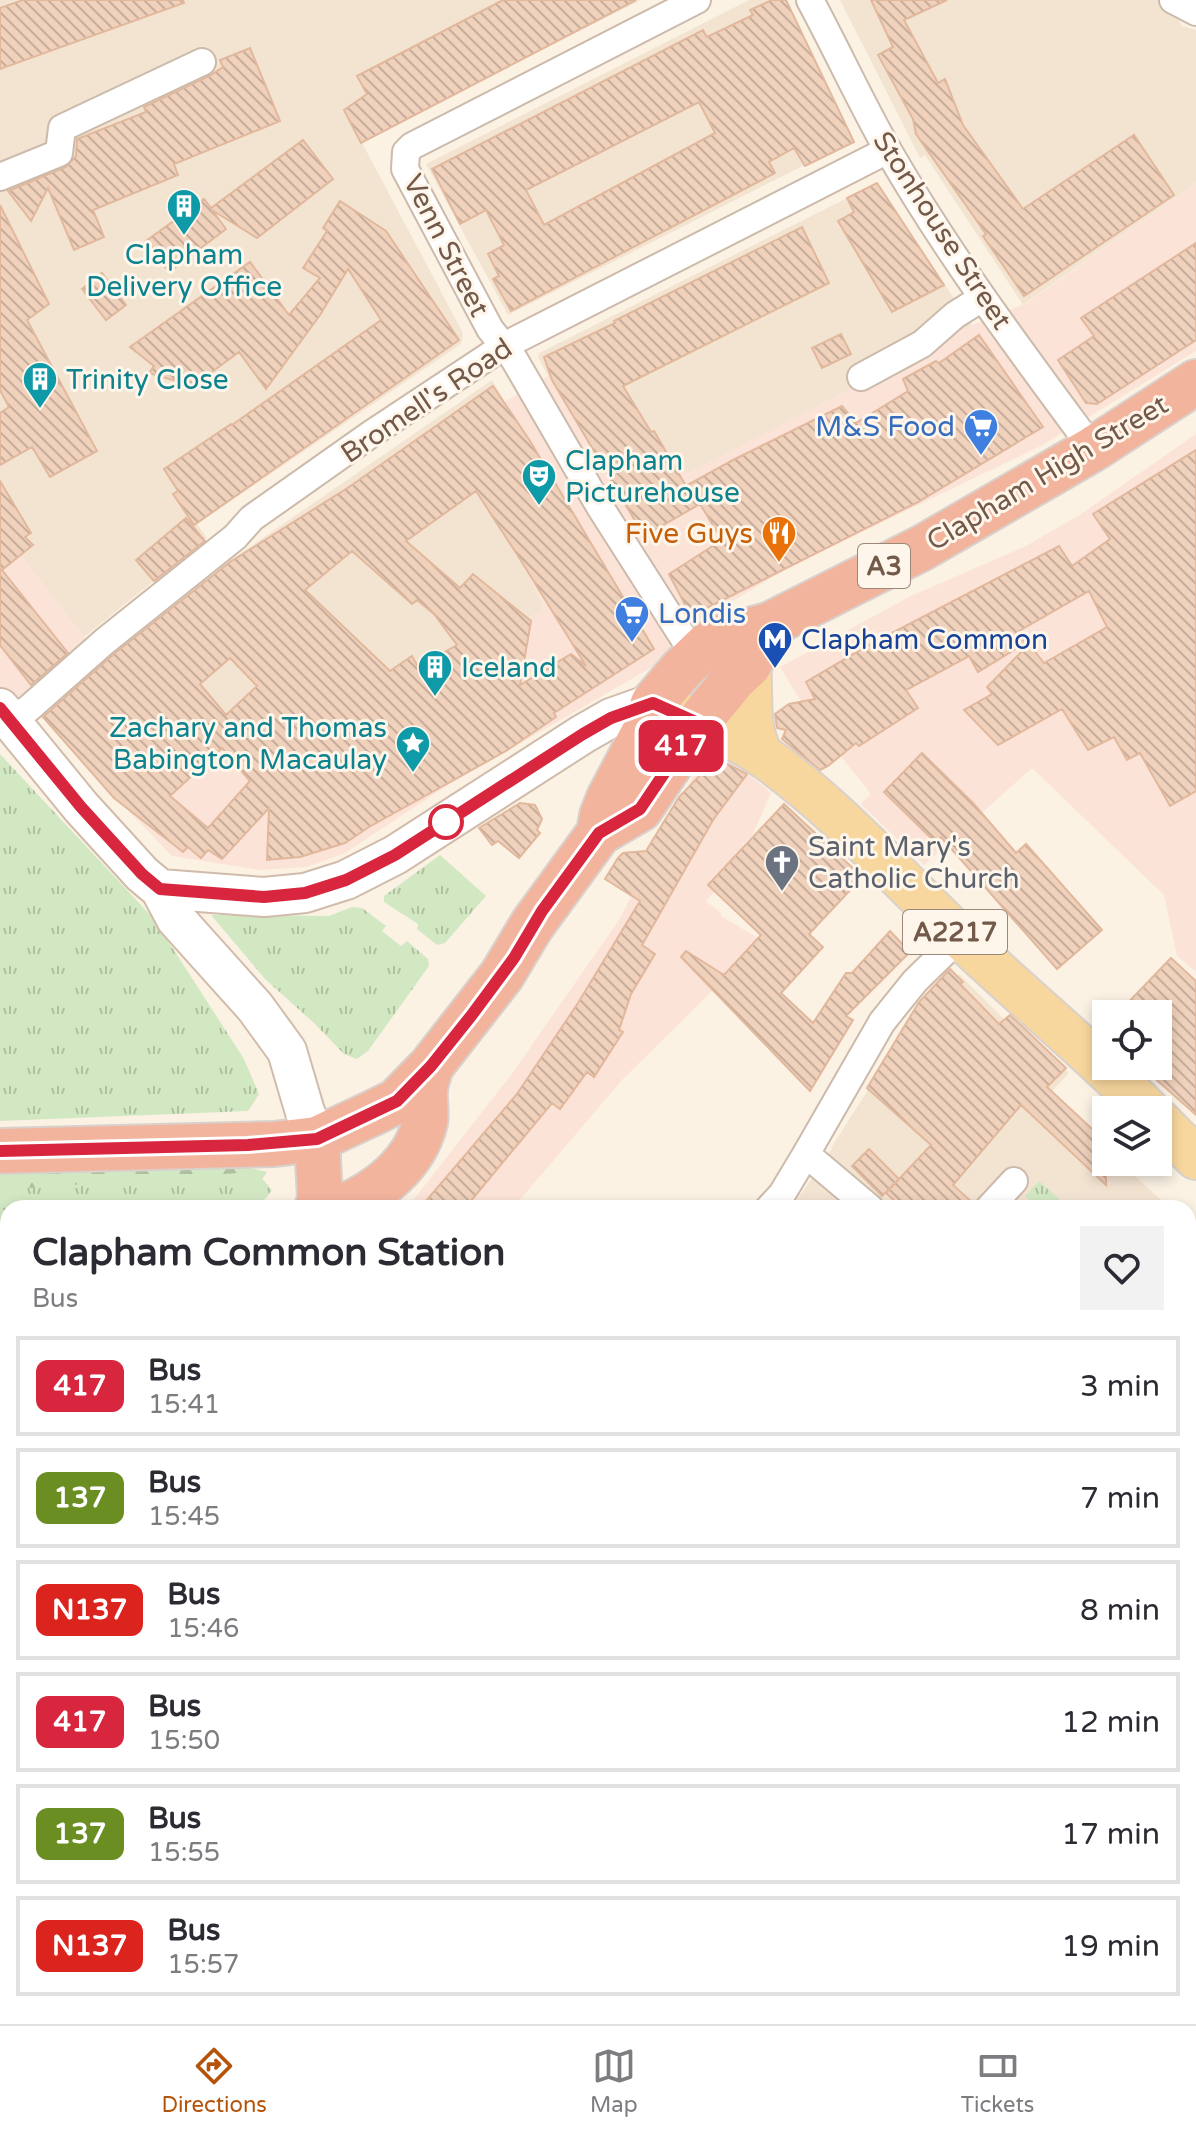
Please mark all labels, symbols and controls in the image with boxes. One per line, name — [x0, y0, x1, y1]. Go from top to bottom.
street label: Stonhouse Street — [866, 125, 1019, 336]
street label: Venn Street — [396, 169, 497, 323]
building icon: Clapham Delivery Office — [165, 187, 203, 237]
place label: Clapham Delivery Office — [86, 238, 282, 304]
street label: Bromell's Road — [334, 331, 519, 471]
building icon: Trinity Close — [21, 360, 59, 410]
place label: Trinity Close — [66, 363, 229, 397]
street label: Clapham High Street — [921, 387, 1175, 558]
supermarket icon: M&S Food — [962, 407, 1000, 457]
place label: M&S Food — [815, 410, 955, 444]
place label: Clapham Picturehouse — [565, 444, 740, 510]
theatre icon: Clapham Picturehouse — [520, 457, 558, 507]
restaurant icon: Five Guys — [760, 514, 798, 564]
place label: Five Guys — [625, 517, 753, 551]
road number: A3 — [858, 544, 910, 588]
supermarket icon: Londis — [613, 594, 651, 644]
place label: Londis — [658, 597, 746, 631]
metro station icon: Clapham Common — [756, 620, 794, 670]
place label: Clapham Common — [801, 623, 1048, 657]
building icon: Iceland — [416, 648, 454, 698]
place label: Iceland — [461, 651, 557, 685]
place label: Zachary and Thomas Babington Macaulay — [109, 711, 387, 777]
line badge: 417 — [635, 720, 727, 772]
place icon: Zachary and Thomas Babington Macaulay — [394, 724, 432, 774]
text: 417 — [655, 729, 707, 763]
unlabelled marker — [429, 805, 463, 839]
place label: Saint Mary's Catholic Church — [808, 830, 1020, 896]
church icon: Saint Mary's Catholic Church — [763, 843, 801, 893]
road number: A2217 — [903, 910, 1007, 954]
map controls — [1092, 1000, 1172, 1176]
button: locate — [1092, 1000, 1172, 1080]
button: layers — [1092, 1096, 1172, 1176]
button: heart — [1080, 1226, 1164, 1310]
text: Clapham Common Station — [32, 1230, 505, 1276]
text: Bus — [32, 1283, 78, 1314]
text: Bus — [148, 1352, 201, 1389]
text: 3 min — [1080, 1368, 1160, 1405]
text: 417 — [54, 1369, 106, 1403]
text: 15:41 — [148, 1389, 220, 1420]
text: Bus — [148, 1464, 201, 1501]
text: 7 min — [1080, 1480, 1160, 1517]
text: 137 — [54, 1481, 106, 1515]
text: 15:45 — [148, 1501, 220, 1532]
text: Bus — [167, 1576, 221, 1613]
text: 8 min — [1080, 1592, 1160, 1629]
text: N137 — [52, 1593, 127, 1627]
text: 15:46 — [167, 1613, 239, 1644]
text: Bus — [148, 1688, 201, 1725]
text: 12 min — [1061, 1704, 1160, 1741]
text: 417 — [54, 1705, 106, 1739]
text: 15:50 — [148, 1725, 220, 1756]
text: Bus — [148, 1800, 201, 1837]
text: 17 min — [1061, 1816, 1160, 1853]
text: 137 — [54, 1817, 106, 1851]
text: 15:55 — [148, 1837, 220, 1868]
text: Bus — [167, 1912, 221, 1949]
text: 19 min — [1061, 1928, 1160, 1965]
text: N137 — [52, 1929, 127, 1963]
text: 15:57 — [167, 1949, 239, 1980]
tab: Directions — [162, 2044, 267, 2118]
tab: Map — [590, 2044, 638, 2118]
tab: Tickets — [961, 2044, 1034, 2118]

